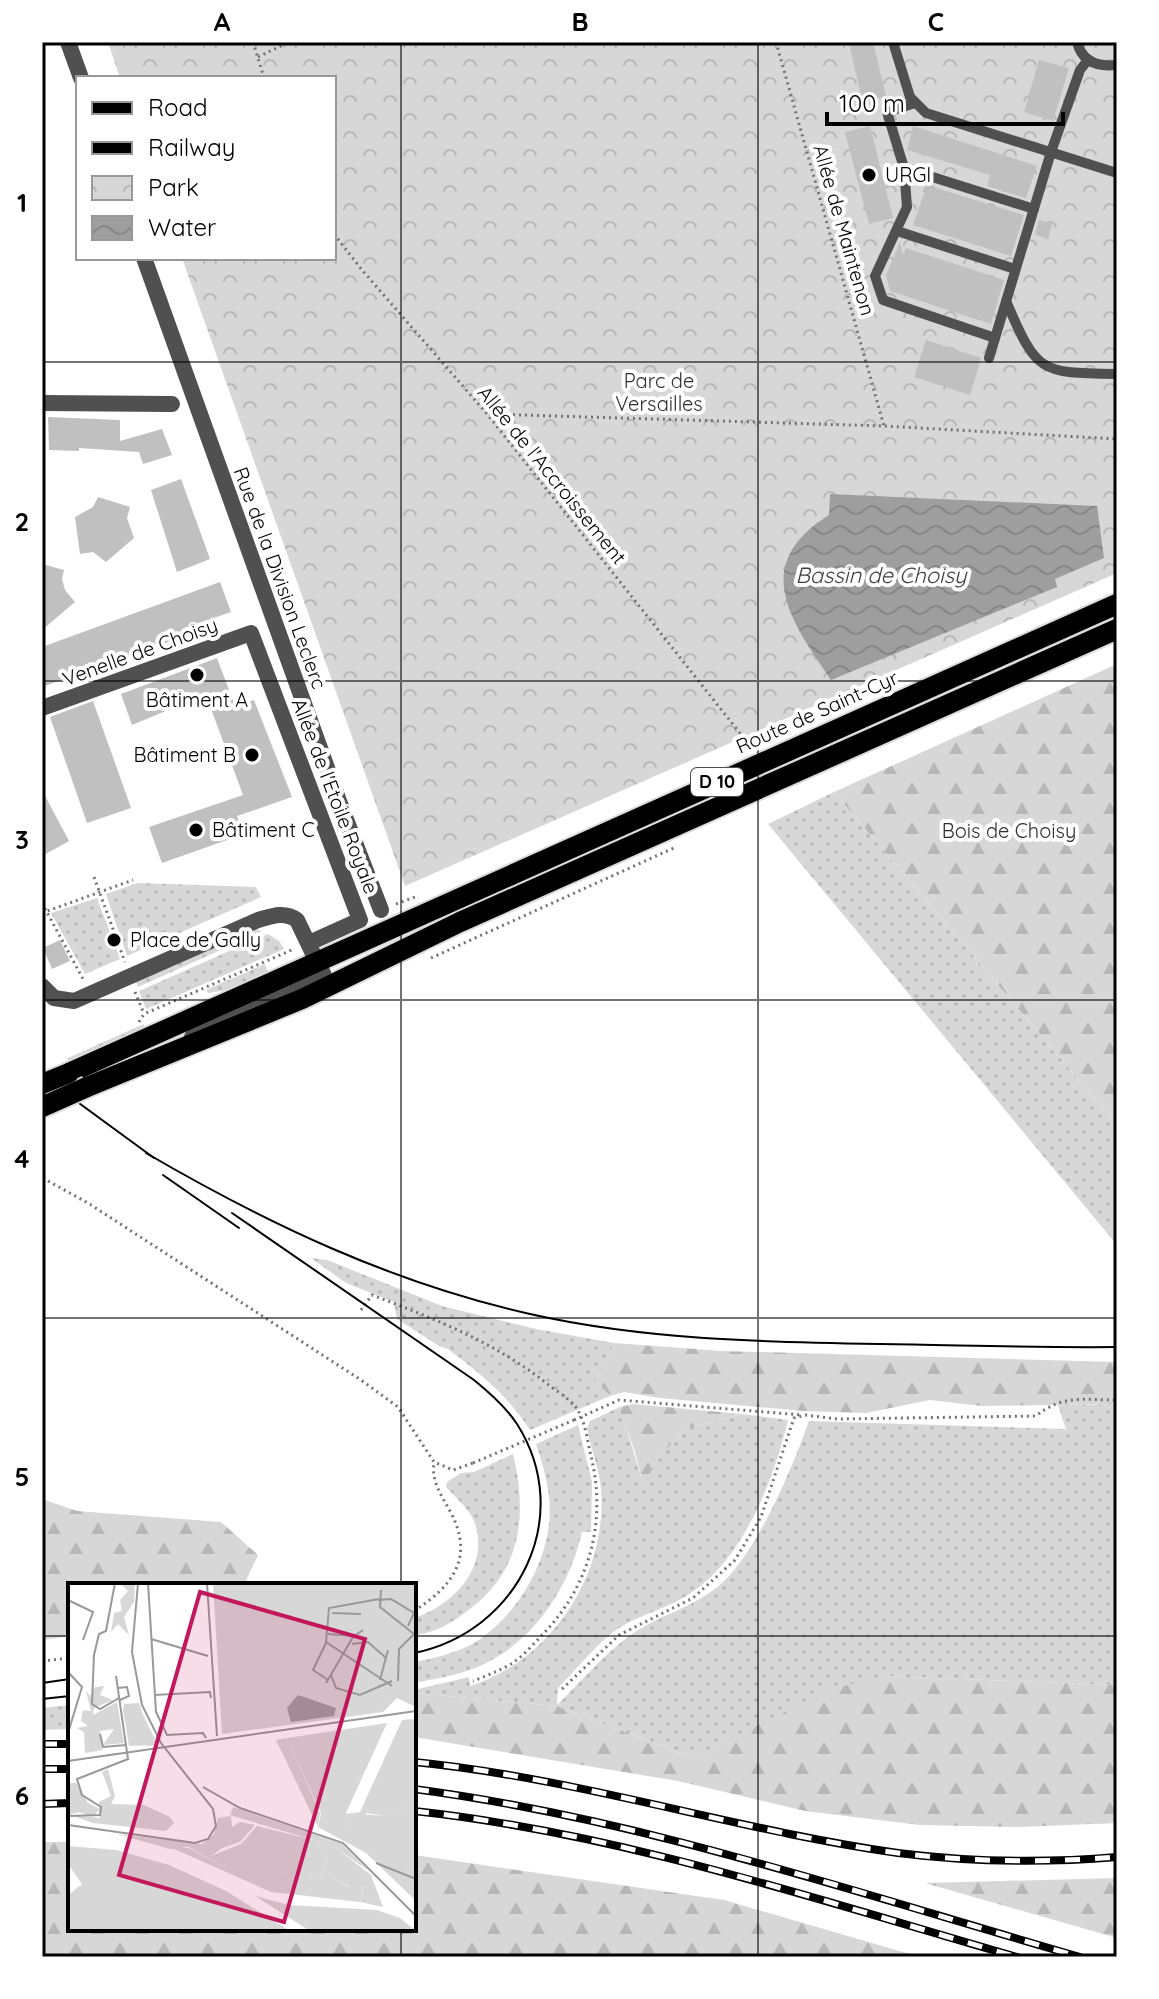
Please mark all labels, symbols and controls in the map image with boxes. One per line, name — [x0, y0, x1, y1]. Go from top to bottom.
text: A — [214, 5, 231, 38]
text: B — [571, 5, 589, 38]
text: C — [928, 5, 944, 38]
legend — [76, 76, 336, 260]
scale bar — [827, 76, 1063, 126]
text: 100 m — [839, 88, 905, 118]
text: Road — [148, 92, 208, 122]
text: Railway — [148, 132, 235, 162]
street label: Allée de Maintenon — [808, 142, 881, 318]
place label: URGI — [885, 162, 931, 187]
marker: URGI — [860, 166, 878, 184]
text: Park — [148, 172, 199, 202]
text: 1 — [17, 186, 27, 219]
text: Water — [148, 212, 216, 242]
park label: Parc de Versailles — [615, 368, 703, 416]
street label: Allée de l'Accroissement — [473, 380, 632, 569]
street label: Rue de la Division Leclerc — [229, 463, 332, 692]
text: 2 — [15, 505, 29, 538]
water label: Bassin de Choisy — [795, 561, 968, 589]
street label: Venelle de Choisy — [59, 612, 221, 691]
street label: Route de Saint-Cyr — [732, 664, 902, 759]
marker: Bâtiment A — [188, 666, 206, 684]
place label: Bâtiment A — [146, 687, 248, 712]
street label: Allée de l'Etoile Royale — [287, 694, 384, 897]
place label: Bâtiment B — [133, 742, 236, 767]
marker: Bâtiment B — [243, 746, 261, 764]
road number: D 10 — [691, 768, 743, 796]
place label: Bâtiment C — [212, 817, 315, 842]
park label: Bois de Choisy — [942, 818, 1076, 843]
marker: Bâtiment C — [187, 821, 205, 839]
text: 3 — [15, 823, 29, 856]
place label: Place de Gally — [130, 927, 261, 952]
marker: Place de Gally — [105, 931, 123, 949]
text: 4 — [14, 1142, 30, 1175]
text: 5 — [15, 1460, 29, 1493]
inset map — [68, 1583, 416, 1931]
text: 6 — [15, 1779, 29, 1812]

